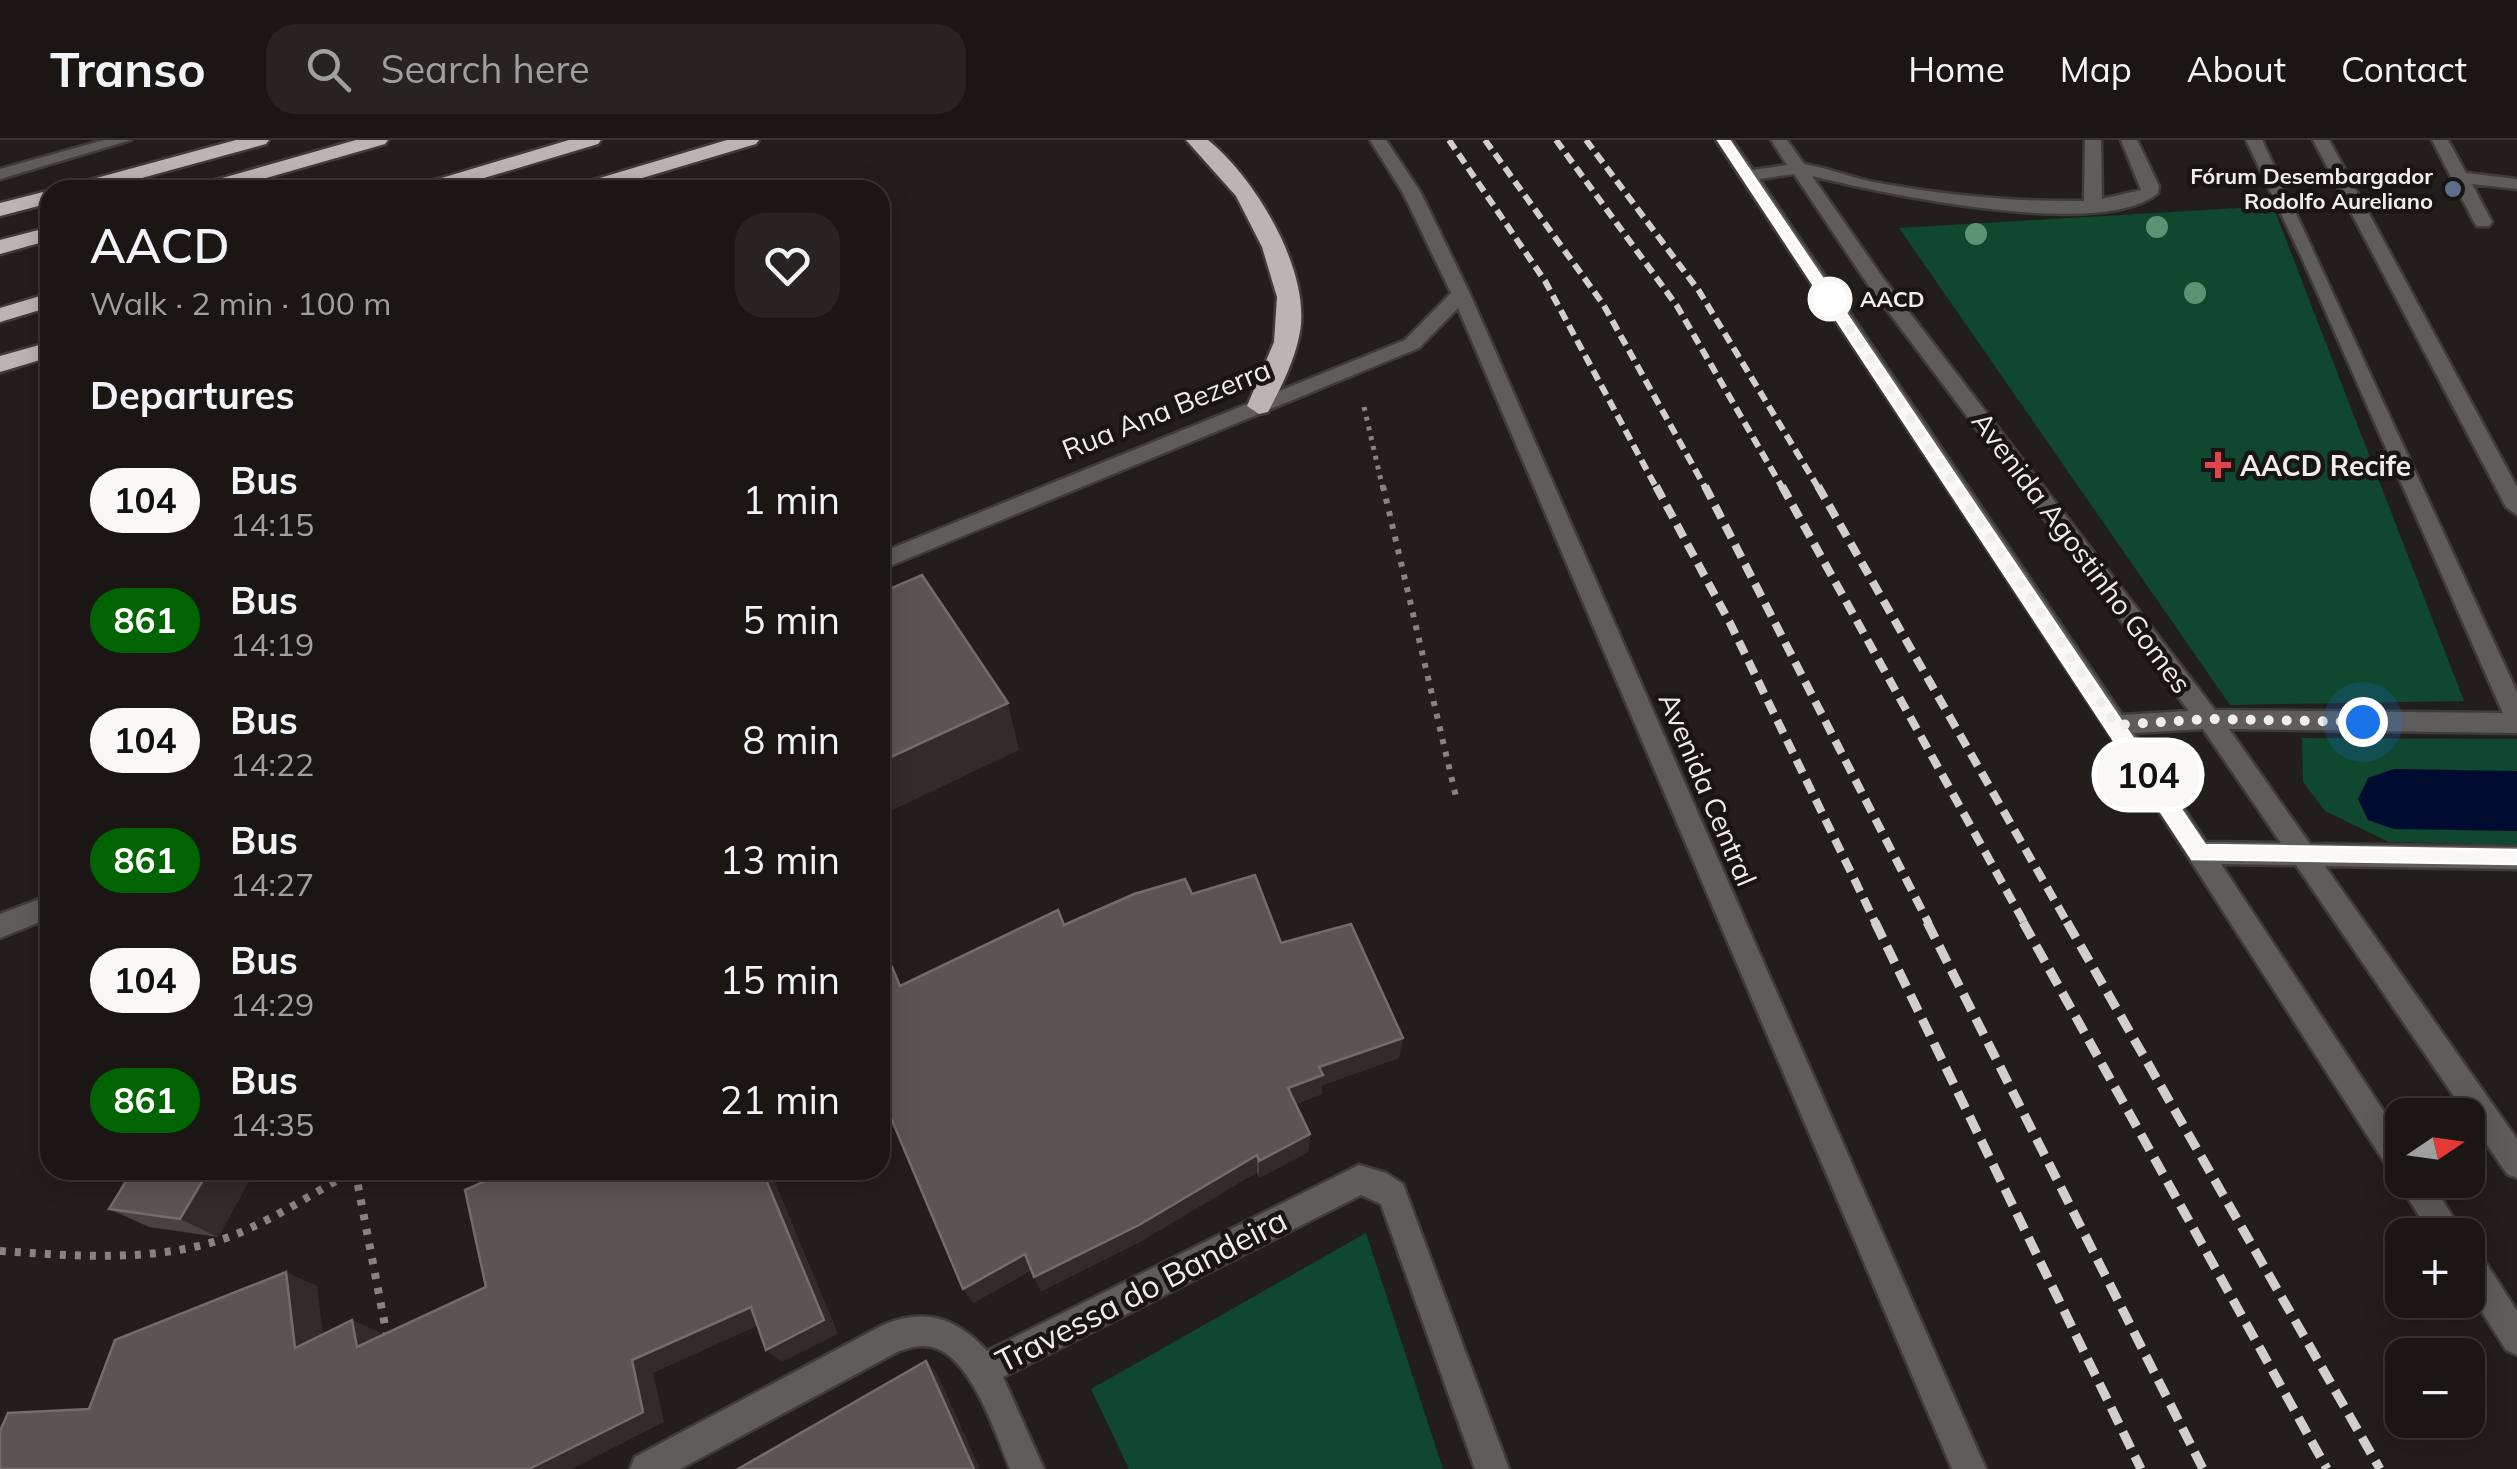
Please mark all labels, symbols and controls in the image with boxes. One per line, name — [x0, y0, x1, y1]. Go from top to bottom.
search box — [266, 24, 966, 114]
text: Transo — [50, 39, 206, 99]
icon: search — [301, 42, 356, 97]
text: Search here — [381, 45, 590, 93]
text: Home — [1908, 47, 2005, 91]
text: Map — [2060, 47, 2132, 91]
text: About — [2187, 47, 2286, 91]
text: Contact — [2341, 47, 2467, 91]
place label: Fórum Desembargador Rodolfo Aureliano — [2190, 162, 2433, 215]
marker: Fórum Desembargador Rodolfo Aureliano — [2442, 178, 2464, 200]
button: heart — [735, 213, 840, 318]
text: AACD — [90, 215, 230, 275]
marker: AACD — [1809, 278, 1851, 320]
text: Walk · 2 min · 100 m — [90, 283, 391, 323]
place label: AACD — [1860, 285, 1925, 313]
street label: Rua Ana Bezerra — [1057, 351, 1275, 467]
text: Departures — [90, 371, 294, 419]
street label: Avenida Agostinho Gomes — [1965, 404, 2199, 700]
place label: AACD Recife — [2240, 448, 2411, 483]
marker: AACD Recife — [2205, 452, 2231, 478]
text: Bus — [230, 456, 298, 504]
text: 1 min — [743, 476, 840, 524]
text: 104 — [113, 478, 177, 522]
text: 14:15 — [230, 504, 314, 544]
text: Bus — [230, 576, 298, 624]
text: 5 min — [743, 596, 840, 644]
text: 861 — [113, 598, 177, 642]
text: 14:19 — [230, 624, 314, 664]
street label: Avenida Central — [1651, 687, 1765, 891]
text: Bus — [230, 696, 298, 744]
your location — [2338, 697, 2388, 747]
text: 8 min — [743, 716, 840, 764]
text: 104 — [113, 718, 177, 762]
line badge: 104 — [2090, 742, 2206, 808]
text: 14:22 — [230, 744, 314, 784]
text: 104 — [2116, 753, 2180, 797]
text: Bus — [230, 816, 298, 864]
text: 13 min — [720, 836, 840, 884]
text: 861 — [113, 838, 177, 882]
text: 14:27 — [230, 864, 314, 904]
text: Bus — [230, 936, 298, 984]
text: 15 min — [720, 956, 840, 1004]
text: 104 — [113, 958, 177, 1002]
text: 14:29 — [230, 984, 314, 1024]
text: Bus — [230, 1056, 298, 1104]
text: 21 min — [720, 1076, 840, 1124]
text: 861 — [113, 1078, 177, 1122]
north arrow — [2385, 1098, 2485, 1198]
map controls — [2385, 1098, 2485, 1438]
text: 14:35 — [230, 1104, 314, 1144]
street label: Travessa do Bandeira — [989, 1199, 1293, 1381]
button: + — [2385, 1218, 2485, 1318]
button: − — [2385, 1338, 2485, 1438]

